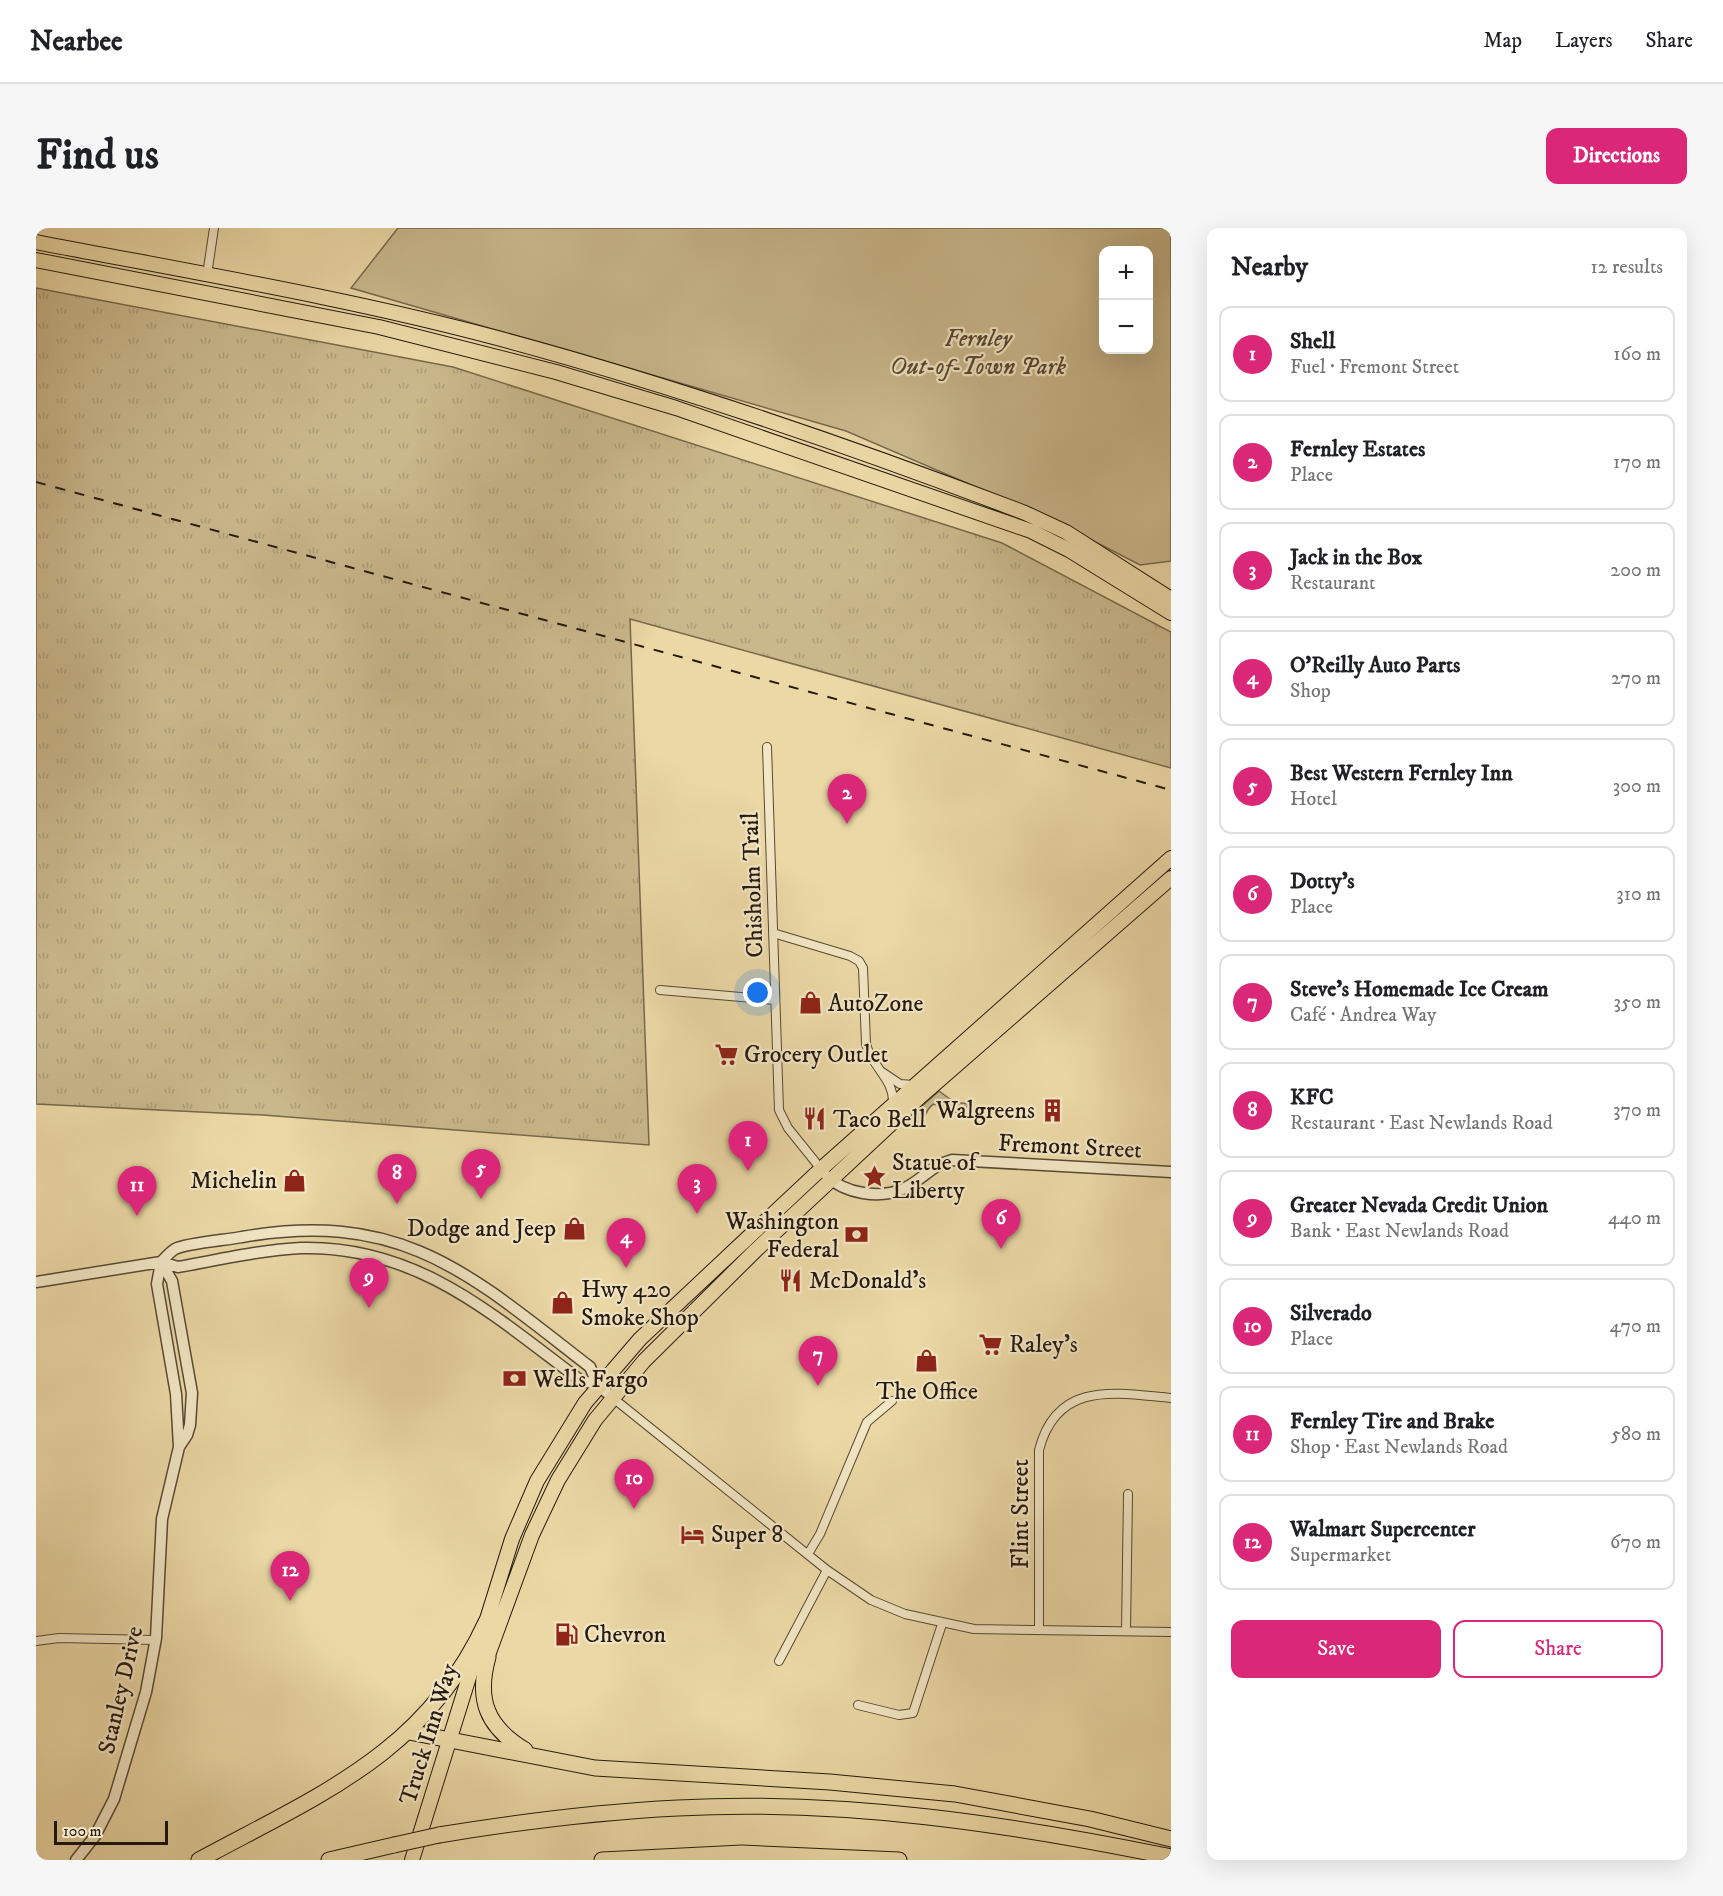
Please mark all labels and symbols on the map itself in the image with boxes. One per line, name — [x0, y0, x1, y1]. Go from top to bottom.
park label: Fernley Out-of-Town Park — [890, 324, 1066, 382]
pin: 2 — [828, 774, 866, 824]
street label: Chisholm Trail — [735, 811, 771, 958]
your location — [743, 978, 772, 1007]
place label: AutoZone — [828, 989, 924, 1019]
shop icon: AutoZone — [797, 990, 823, 1016]
place label: Grocery Outlet — [744, 1040, 888, 1070]
supermarket icon: Grocery Outlet — [713, 1041, 739, 1067]
place label: Walgreens — [935, 1096, 1035, 1126]
building icon: Walgreens — [1040, 1097, 1066, 1123]
place label: Taco Bell — [833, 1105, 927, 1135]
restaurant icon: Taco Bell — [802, 1106, 828, 1132]
pin: 1 — [728, 1122, 768, 1171]
street label: Fremont Street — [997, 1128, 1143, 1166]
place label: Statue of Liberty — [892, 1148, 979, 1206]
pin: 5 — [462, 1150, 500, 1199]
pin: 8 — [378, 1154, 416, 1204]
place icon: Statue of Liberty — [861, 1163, 887, 1189]
pin: 3 — [678, 1164, 716, 1214]
pin: 11 — [118, 1166, 156, 1216]
place label: Michelin — [190, 1166, 277, 1196]
shop icon: Michelin — [282, 1167, 308, 1193]
pin: 6 — [982, 1200, 1020, 1249]
place label: Washington Federal — [724, 1207, 840, 1265]
place label: Dodge and Jeep — [407, 1214, 556, 1244]
shop icon: Dodge and Jeep — [561, 1215, 587, 1241]
pin: 4 — [606, 1218, 646, 1268]
bank icon: Washington Federal — [844, 1222, 870, 1248]
pin: 9 — [350, 1258, 388, 1308]
place label: McDonald's — [809, 1266, 926, 1296]
restaurant icon: McDonald's — [778, 1267, 804, 1293]
place label: Hwy 420 Smoke Shop — [581, 1275, 699, 1333]
shop icon: Hwy 420 Smoke Shop — [550, 1290, 576, 1316]
place label: Raley's — [1009, 1330, 1078, 1360]
supermarket icon: Raley's — [978, 1331, 1004, 1357]
pin: 7 — [798, 1336, 838, 1386]
shop icon: The Office — [914, 1348, 940, 1374]
place label: Wells Fargo — [532, 1365, 648, 1395]
bank icon: Wells Fargo — [502, 1366, 528, 1392]
place label: The Office — [876, 1377, 978, 1407]
street label: Flint Street — [1006, 1459, 1036, 1569]
pin: 10 — [614, 1460, 654, 1509]
place label: Super 8 — [711, 1520, 783, 1550]
hotel icon: Super 8 — [680, 1521, 706, 1547]
pin: 12 — [270, 1552, 310, 1601]
place label: Chevron — [584, 1620, 667, 1650]
fuel station icon: Chevron — [553, 1621, 579, 1647]
street label: Stanley Drive — [92, 1623, 150, 1757]
street label: Truck Inn Way — [393, 1660, 465, 1808]
scale bar — [54, 1818, 168, 1846]

